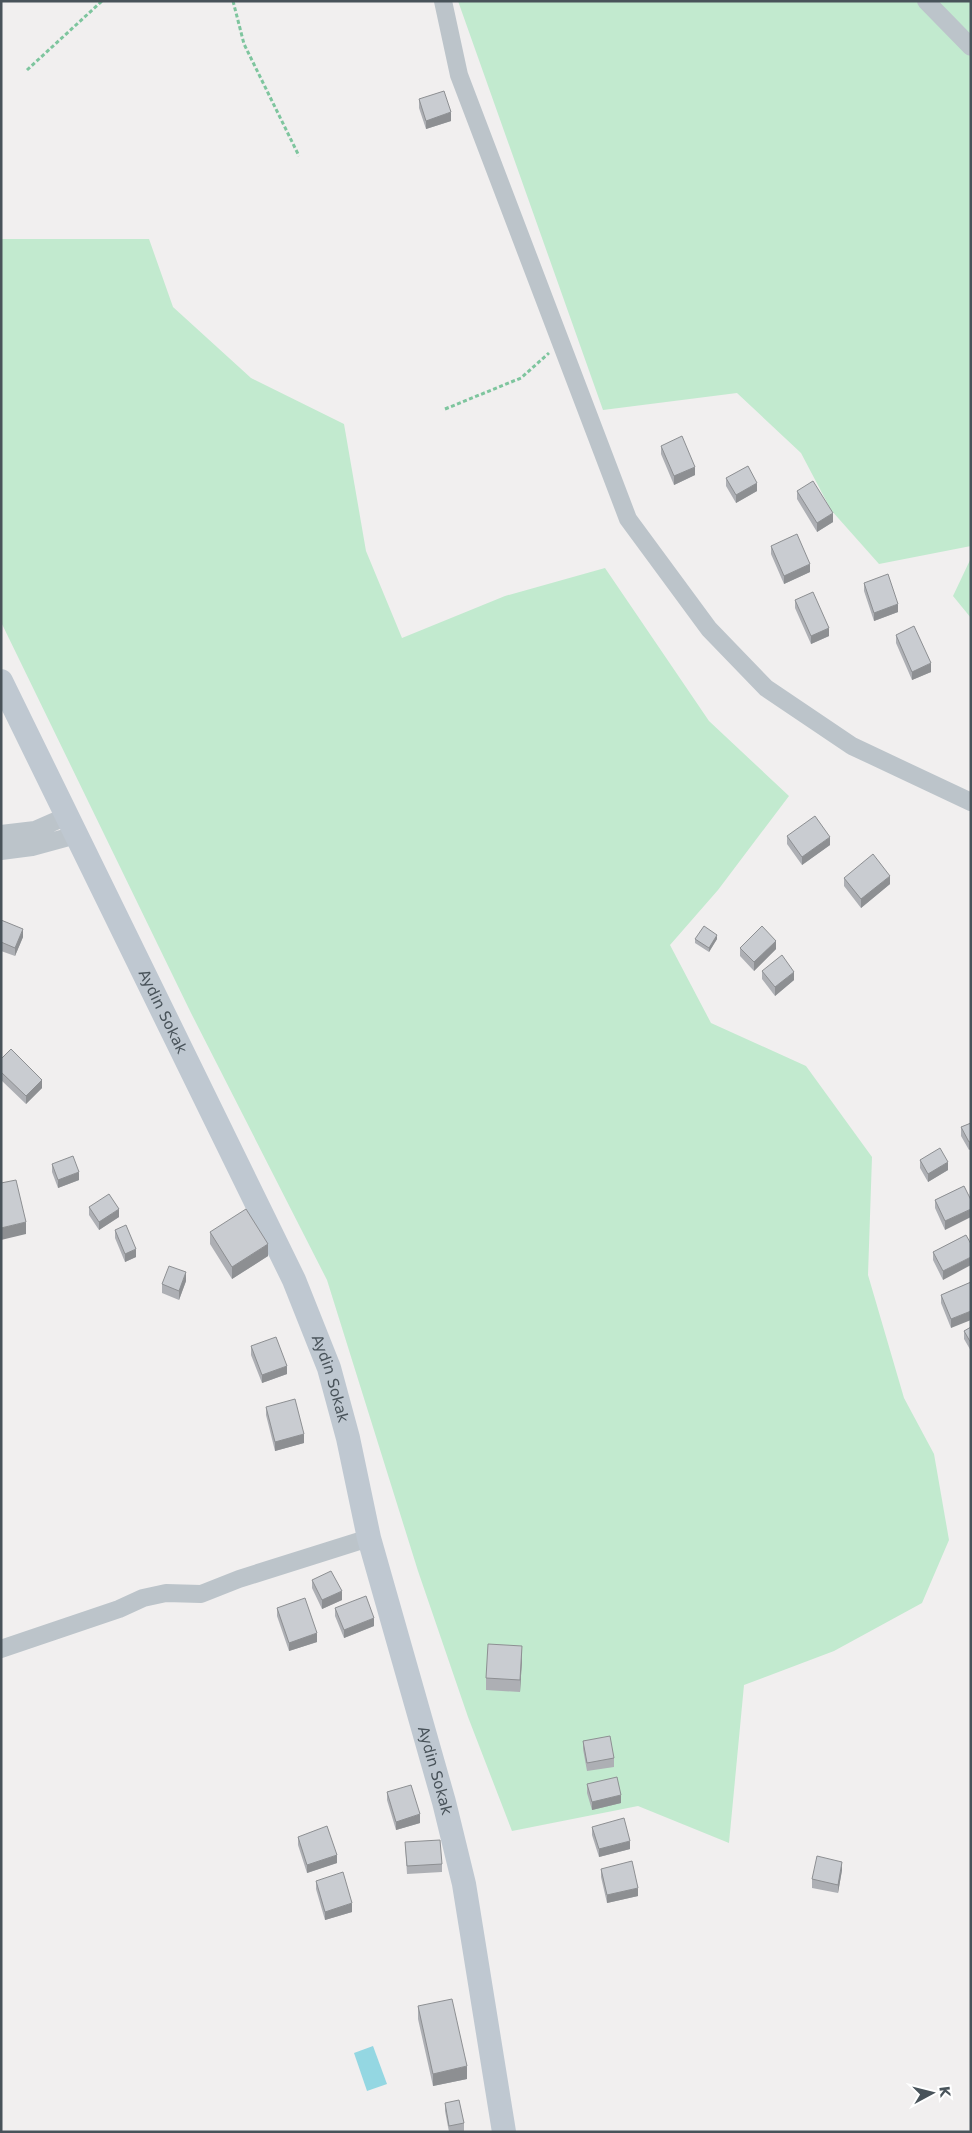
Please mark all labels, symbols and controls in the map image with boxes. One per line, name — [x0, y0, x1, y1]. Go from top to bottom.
street label: Aydin Sokak — [135, 967, 191, 1057]
street label: Aydin Sokak — [308, 1332, 352, 1425]
street label: Aydin Sokak — [414, 1724, 456, 1817]
north arrow — [907, 2068, 957, 2118]
text: K — [936, 2085, 954, 2099]

